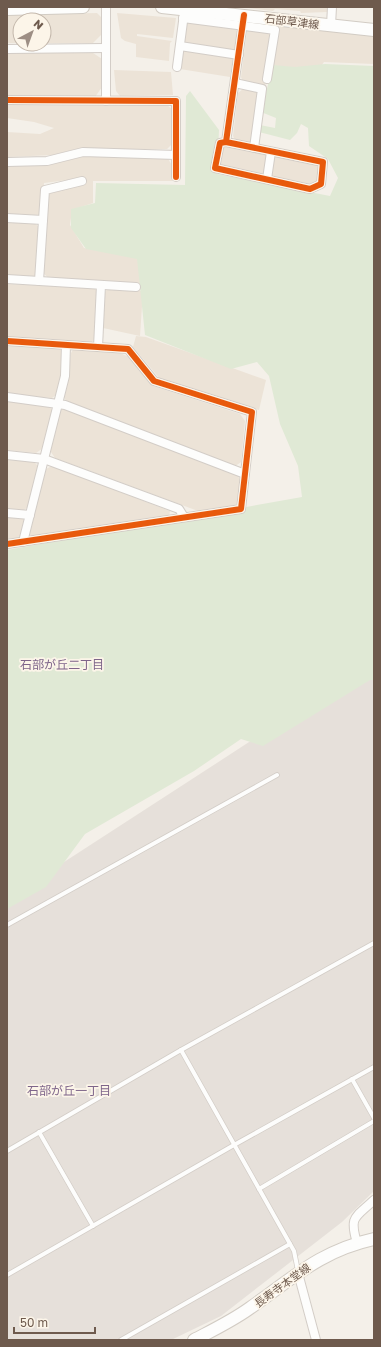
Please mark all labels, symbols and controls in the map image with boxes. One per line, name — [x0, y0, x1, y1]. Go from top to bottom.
street label: 石部草津線 — [264, 11, 320, 31]
north arrow — [12, 12, 52, 52]
text: N — [31, 16, 46, 32]
district label: 石部が丘二丁目 — [20, 657, 104, 672]
district label: 石部が丘一丁目 — [27, 1083, 111, 1098]
street label: 長寿寺本堂線 — [251, 1260, 313, 1310]
scale bar — [14, 1309, 95, 1335]
text: 50 m — [20, 1315, 48, 1330]

